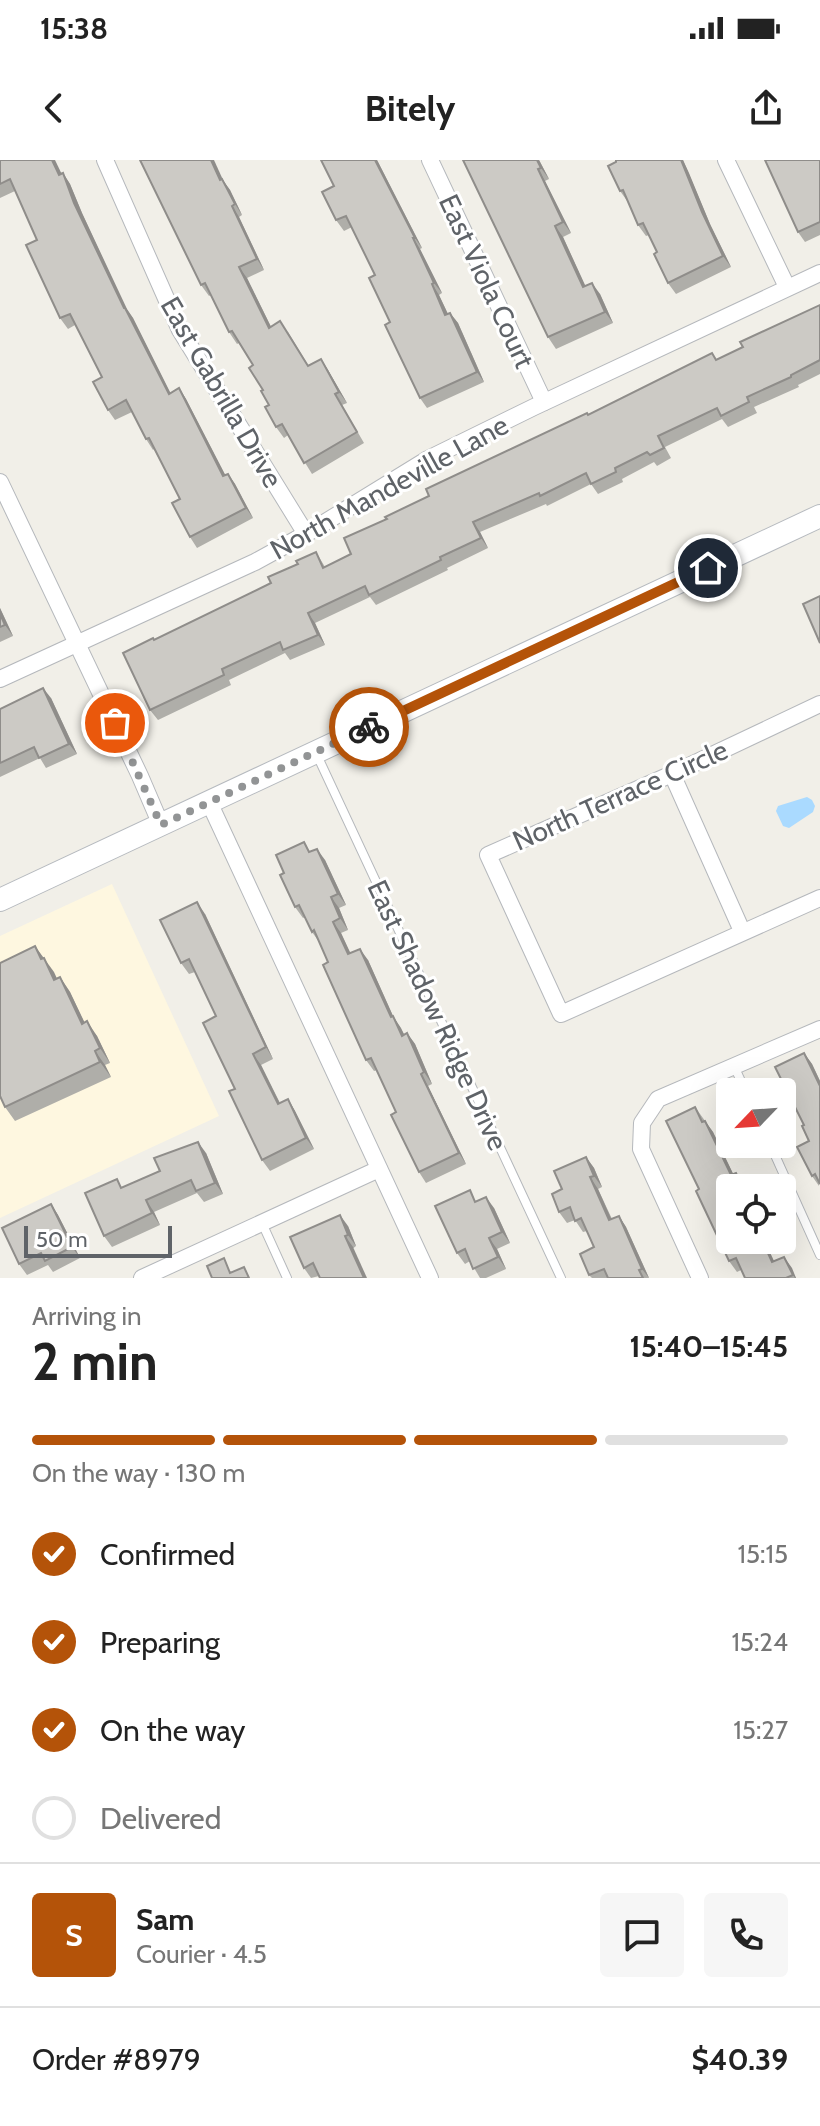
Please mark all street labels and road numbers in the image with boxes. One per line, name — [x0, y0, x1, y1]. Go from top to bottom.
street label: East Viola Court — [432, 189, 542, 373]
street label: East Gabrilla Drive — [154, 291, 290, 493]
street label: North Mandeville Lane — [264, 407, 514, 567]
street label: North Terrace Circle — [507, 732, 733, 858]
street label: East Shadow Ridge Drive — [360, 875, 516, 1155]

